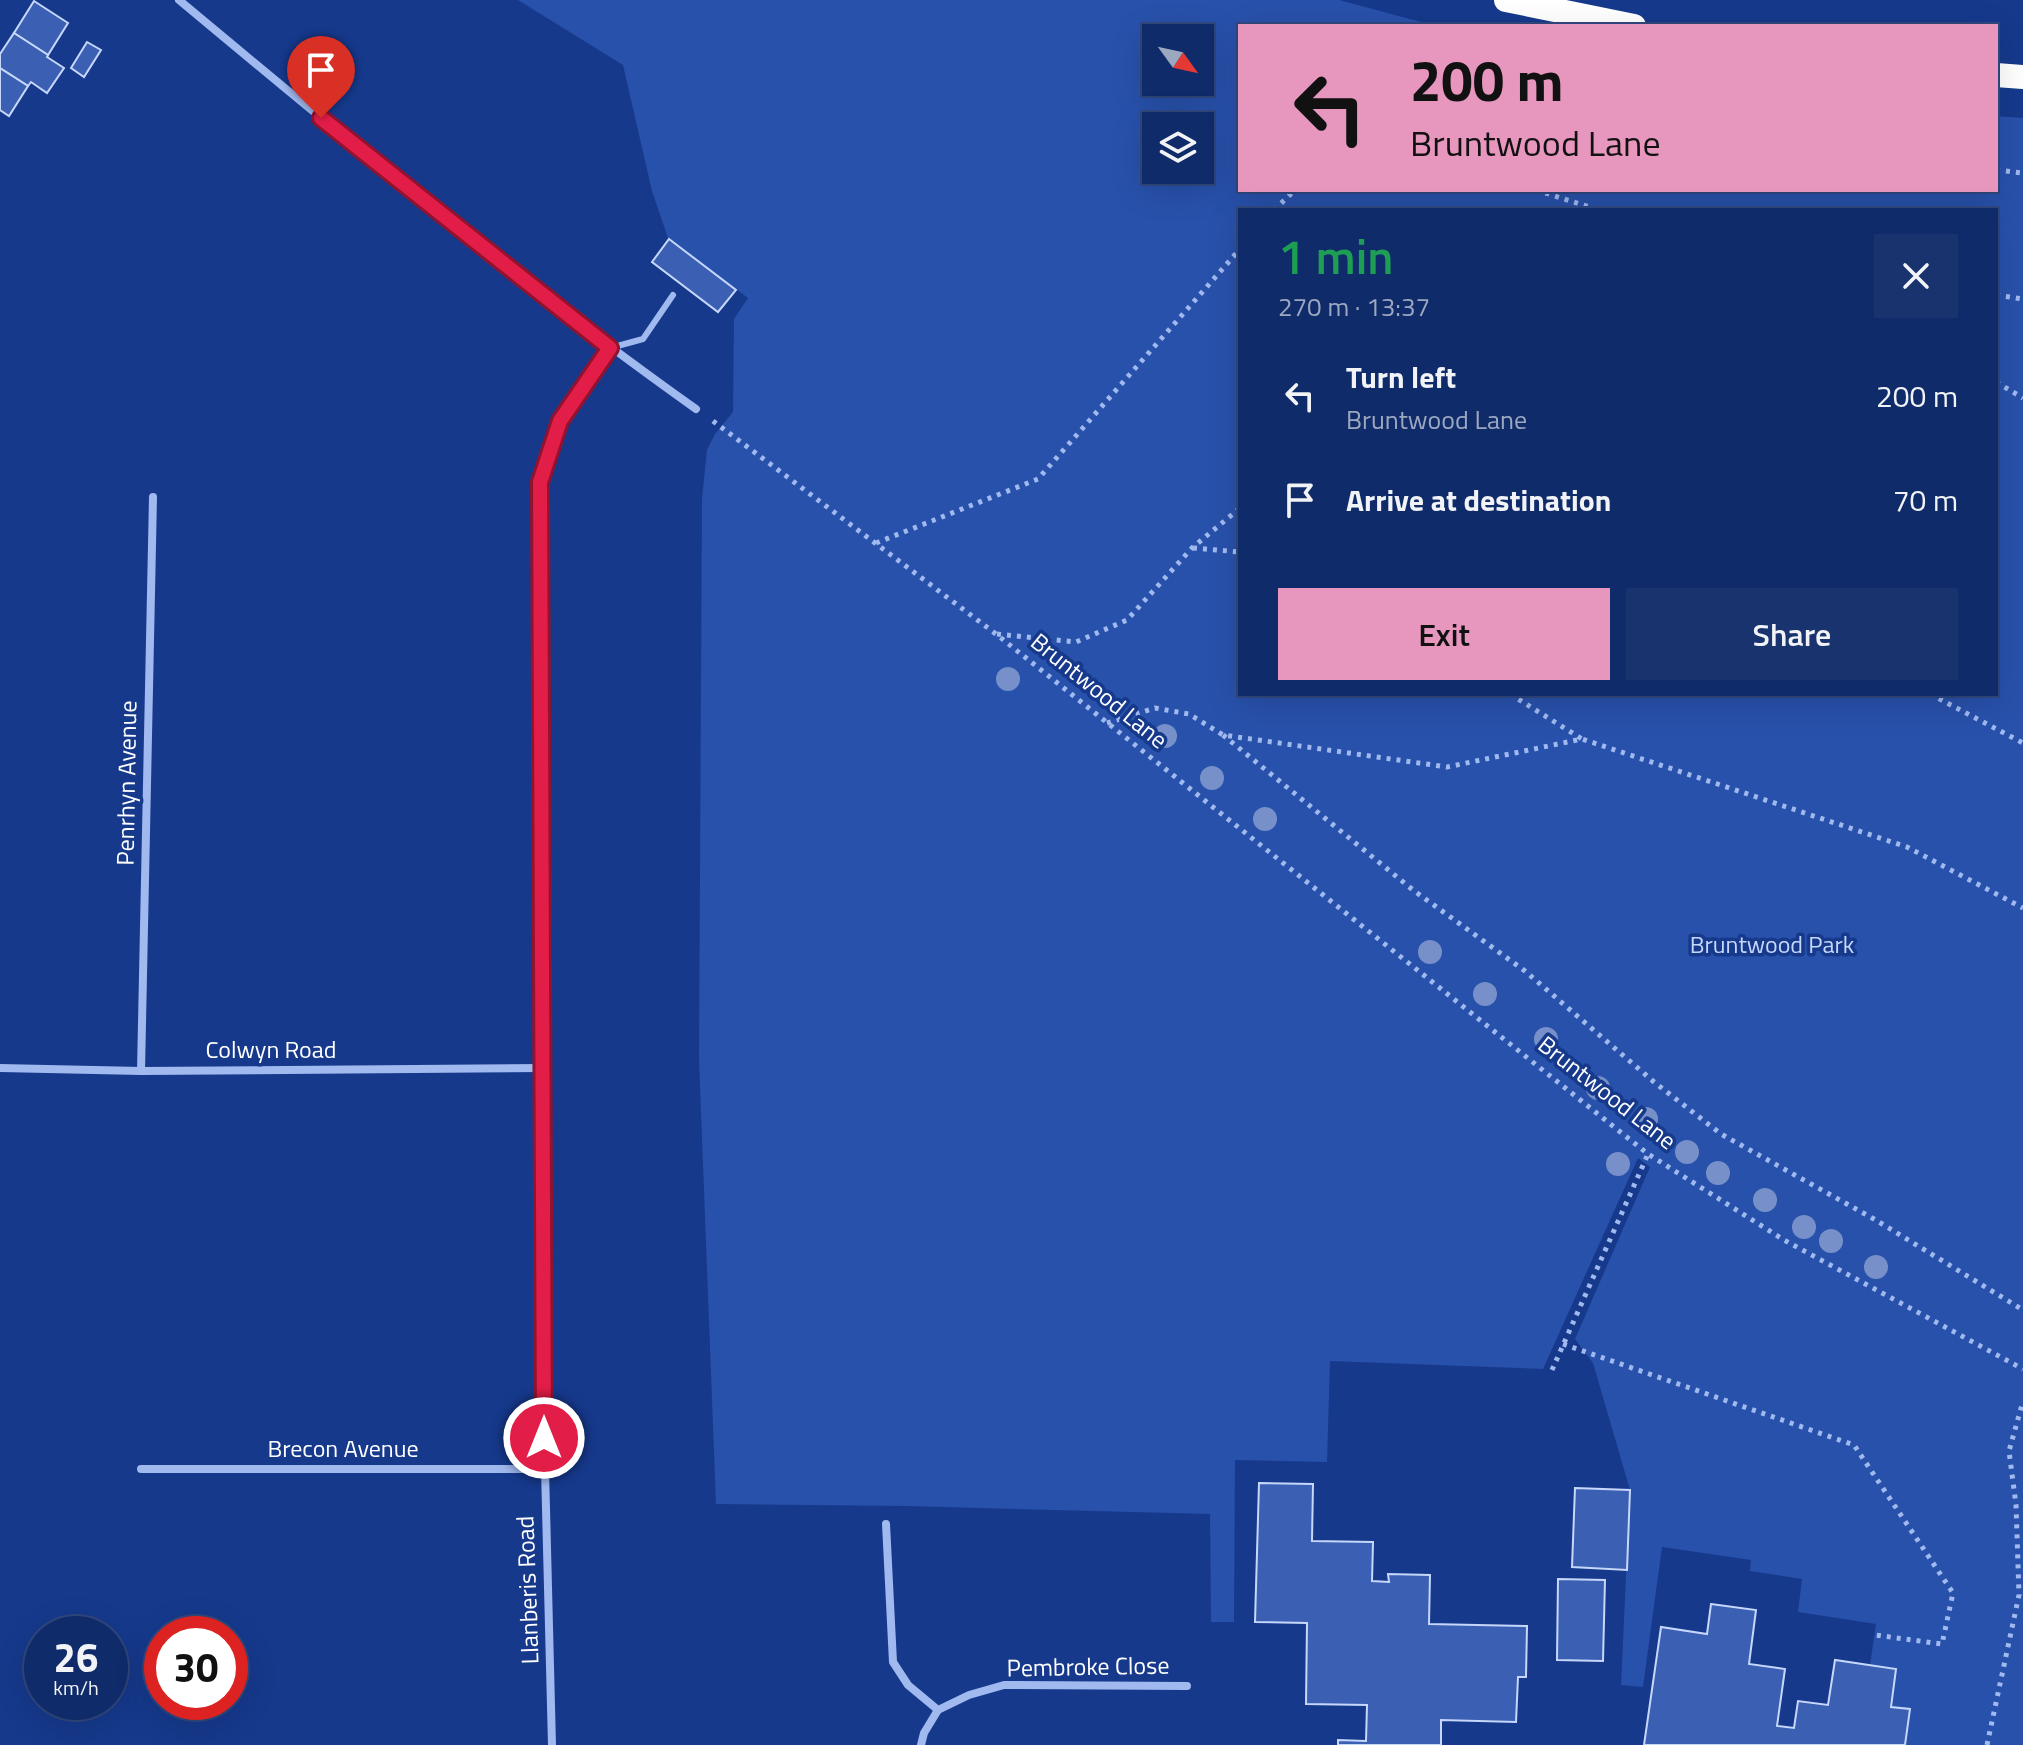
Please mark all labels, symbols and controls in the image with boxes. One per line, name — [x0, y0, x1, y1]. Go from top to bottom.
north arrow — [1142, 24, 1214, 96]
map controls — [1142, 24, 1214, 184]
pin — [287, 36, 355, 118]
text: 200 m — [1410, 38, 1563, 123]
icon: arrive — [299, 48, 343, 92]
icon: left — [1278, 56, 1382, 160]
button: layers — [1142, 112, 1214, 184]
text: Bruntwood Lane — [1410, 115, 1661, 170]
text: 1 min — [1278, 220, 1393, 293]
button: close — [1874, 234, 1958, 318]
text: 270 m · 13:37 — [1278, 287, 1430, 326]
text: Turn left — [1346, 354, 1456, 400]
text: 200 m — [1876, 373, 1958, 419]
icon: left — [1278, 374, 1322, 418]
text: Bruntwood Lane — [1346, 400, 1527, 439]
text: Arrive at destination — [1346, 477, 1611, 523]
text: 70 m — [1893, 477, 1958, 523]
icon: arrive — [1278, 478, 1322, 522]
button: Exit — [1278, 588, 1610, 680]
button: Share — [1626, 588, 1958, 680]
street label: Bruntwood Lane — [1023, 624, 1176, 757]
street label: Penrhyn Avenue — [107, 700, 145, 866]
park label: Bruntwood Park — [1690, 926, 1855, 962]
street label: Bruntwood Lane — [1531, 1027, 1685, 1158]
street label: Colwyn Road — [205, 1031, 337, 1067]
position arrow — [502, 1396, 586, 1480]
street label: Brecon Avenue — [267, 1430, 419, 1466]
street label: Llanberis Road — [506, 1515, 548, 1665]
speed limit sign: 30 — [144, 1616, 248, 1720]
text: 26 — [54, 1627, 98, 1688]
street label: Pembroke Close — [1006, 1647, 1170, 1685]
text: km/h — [53, 1672, 99, 1703]

